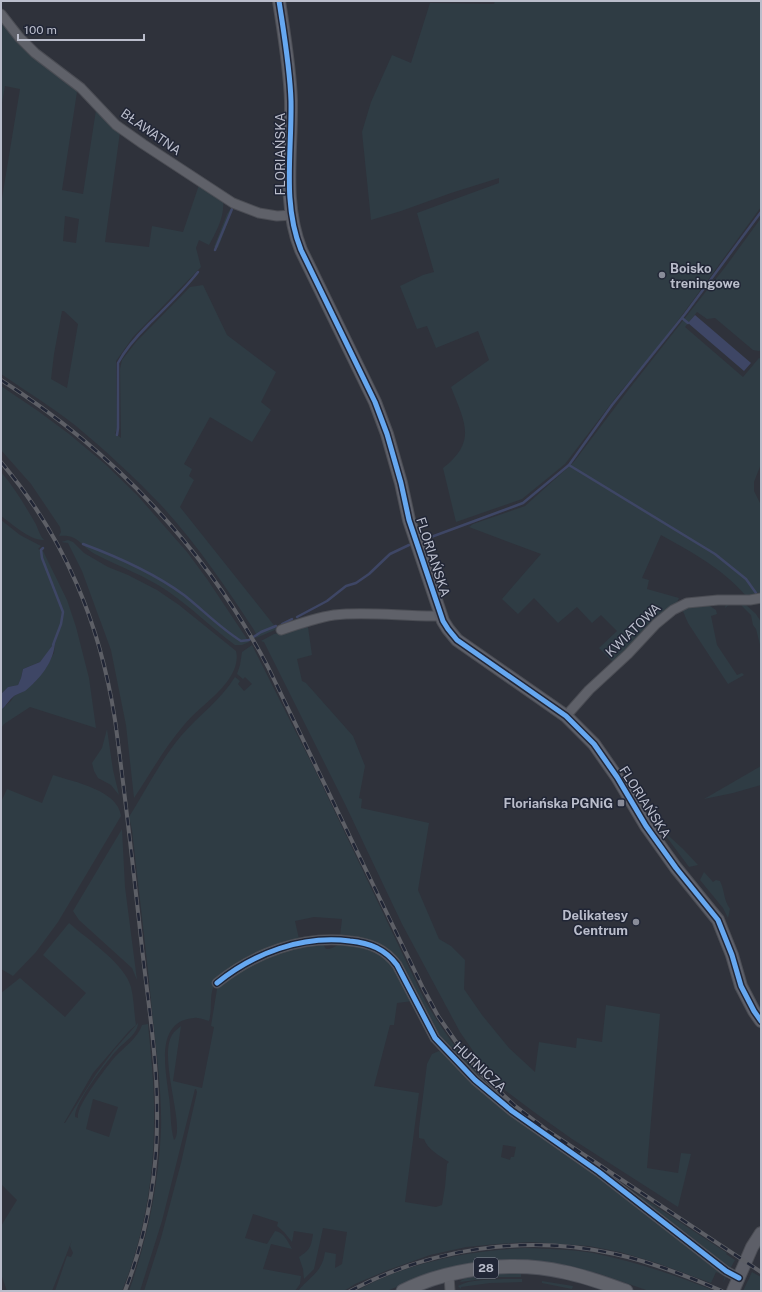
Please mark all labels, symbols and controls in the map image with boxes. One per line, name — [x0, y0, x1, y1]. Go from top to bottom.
scale bar — [18, 16, 144, 42]
text: 100 m — [24, 23, 57, 37]
street label: BŁAWATNA — [118, 106, 184, 158]
street label: FLORIAŃSKA — [272, 113, 288, 195]
place label: Boisko treningowe — [670, 261, 740, 291]
marker: Boisko treningowe — [657, 270, 667, 280]
street label: FLORIAŃSKA — [413, 515, 454, 599]
street label: KWIATOWA — [603, 600, 663, 660]
street label: FLORIAŃSKA — [616, 763, 675, 841]
place label: Floriańska PGNiG — [503, 796, 613, 811]
marker: Floriańska PGNiG — [616, 798, 626, 808]
place label: Delikatesy Centrum — [562, 908, 629, 938]
marker: Delikatesy Centrum — [631, 917, 641, 927]
street label: HUTNICZA — [451, 1039, 509, 1095]
road number: 28 — [474, 1258, 498, 1278]

